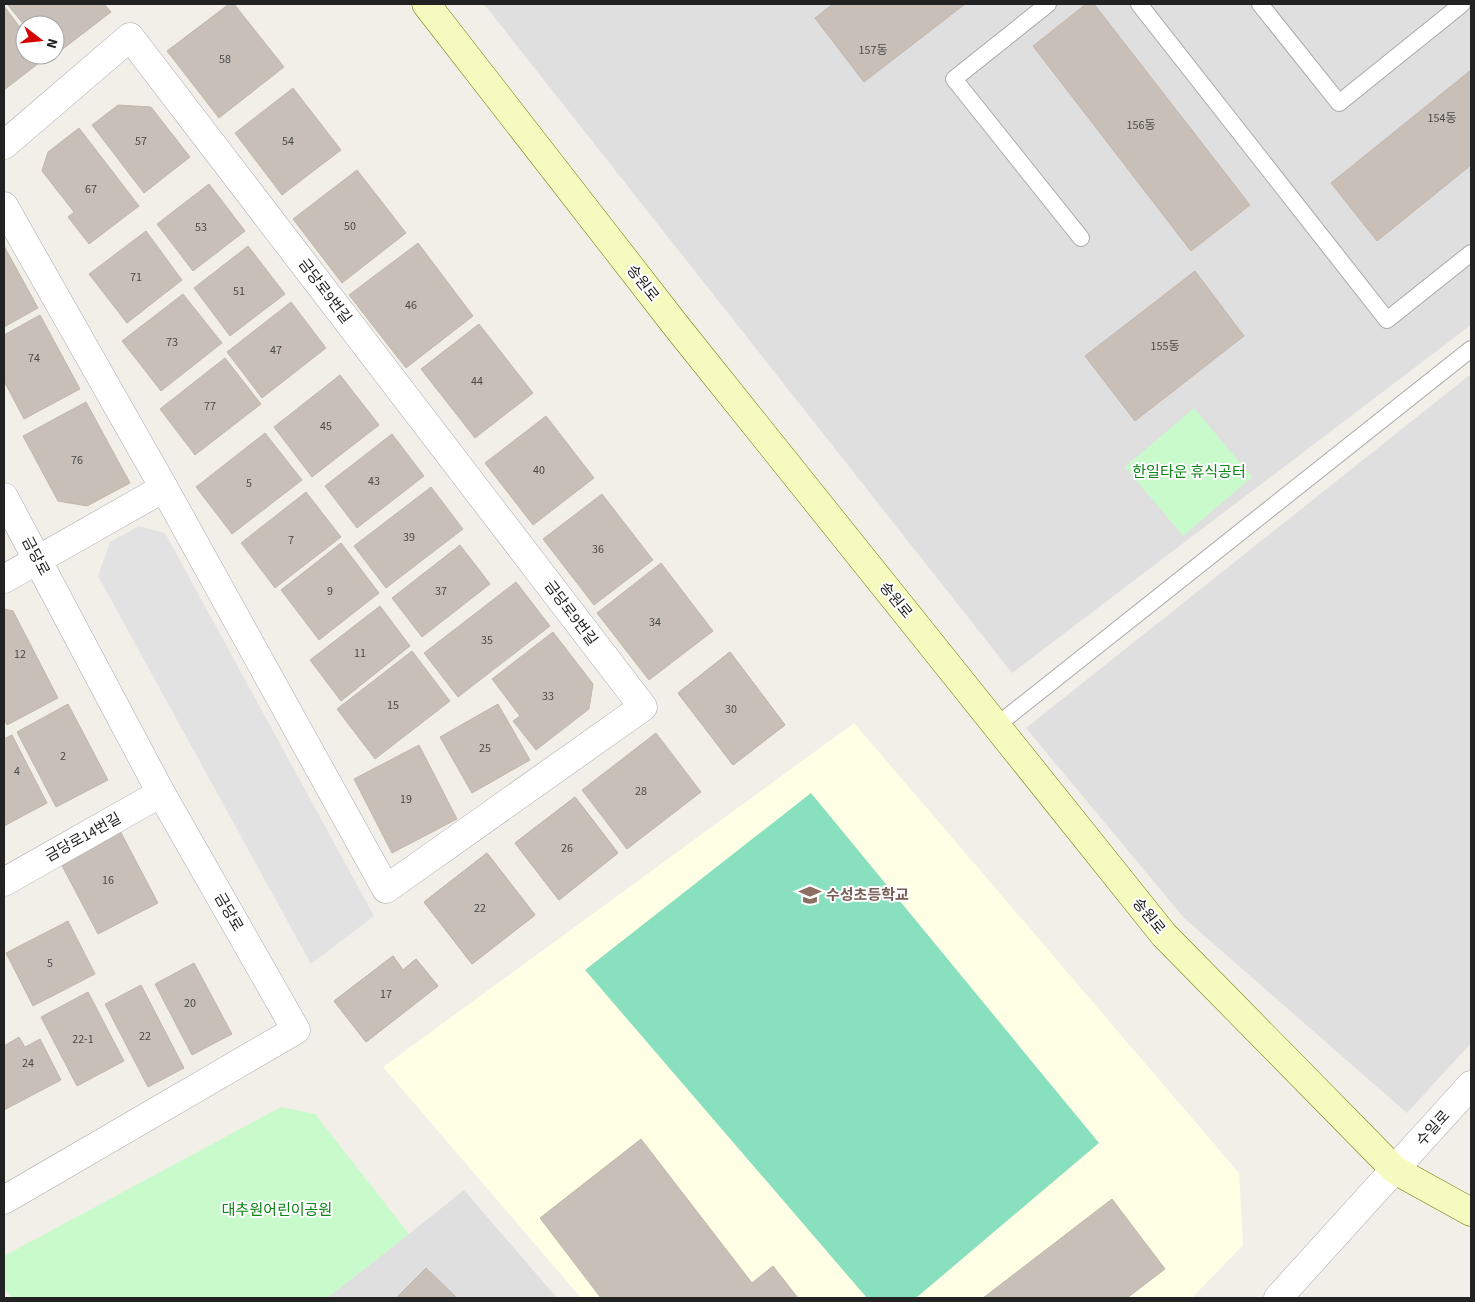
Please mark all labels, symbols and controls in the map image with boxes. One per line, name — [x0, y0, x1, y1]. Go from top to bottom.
north arrow — [15, 15, 65, 65]
text: N — [41, 36, 62, 51]
house number: 157동 — [859, 42, 887, 59]
house number: 58 — [219, 51, 231, 68]
house number: 154동 — [1428, 110, 1456, 127]
house number: 156동 — [1127, 117, 1155, 134]
house number: 57 — [135, 133, 147, 150]
house number: 54 — [282, 133, 294, 150]
house number: 67 — [85, 181, 97, 198]
house number: 50 — [344, 218, 356, 235]
house number: 53 — [195, 219, 207, 236]
street label: 금당로9번길 — [293, 254, 356, 328]
street label: 송원로 — [622, 261, 664, 306]
house number: 71 — [130, 269, 142, 286]
house number: 51 — [233, 283, 245, 300]
house number: 46 — [405, 297, 417, 314]
house number: 73 — [166, 334, 178, 351]
house number: 155동 — [1151, 338, 1179, 355]
house number: 47 — [270, 342, 282, 359]
house number: 74 — [28, 350, 40, 367]
house number: 44 — [471, 373, 483, 390]
house number: 77 — [204, 398, 216, 415]
house number: 45 — [320, 418, 332, 435]
house number: 76 — [71, 452, 83, 469]
house number: 40 — [533, 462, 545, 479]
park label: 한일타운 휴식공터 — [1132, 462, 1246, 483]
house number: 43 — [368, 473, 380, 490]
house number: 5 — [246, 475, 252, 492]
house number: 39 — [403, 529, 415, 546]
house number: 7 — [288, 532, 294, 549]
street label: 금당로 — [17, 533, 55, 579]
house number: 36 — [592, 541, 604, 558]
street label: 금당로9번길 — [539, 576, 602, 650]
street label: 송원로 — [874, 578, 917, 623]
house number: 9 — [327, 583, 333, 600]
house number: 37 — [435, 583, 447, 600]
house number: 34 — [649, 614, 661, 631]
house number: 35 — [481, 632, 493, 649]
house number: 11 — [354, 645, 366, 662]
house number: 12 — [14, 646, 26, 663]
house number: 33 — [542, 688, 554, 705]
house number: 15 — [387, 697, 399, 714]
house number: 30 — [725, 701, 737, 718]
house number: 25 — [479, 740, 491, 757]
house number: 2 — [60, 748, 66, 765]
house number: 4 — [14, 763, 20, 780]
house number: 28 — [635, 783, 647, 800]
house number: 19 — [400, 791, 412, 808]
street label: 금당로14번길 — [41, 808, 125, 867]
house number: 26 — [561, 840, 573, 857]
house number: 16 — [102, 872, 114, 889]
school or university icon: 수성초등학교 — [797, 882, 823, 908]
place label: 수성초등학교 — [826, 885, 909, 906]
street label: 금당로 — [209, 889, 248, 935]
street label: 송원로 — [1127, 894, 1170, 939]
house number: 22 — [474, 900, 486, 917]
house number: 5 — [47, 955, 53, 972]
house number: 17 — [380, 986, 392, 1003]
house number: 20 — [184, 995, 196, 1012]
house number: 22 — [139, 1028, 151, 1045]
house number: 22-1 — [72, 1031, 94, 1048]
house number: 24 — [22, 1055, 34, 1072]
street label: 수일로 — [1412, 1106, 1455, 1151]
park label: 대추원어린이공원 — [222, 1200, 332, 1221]

